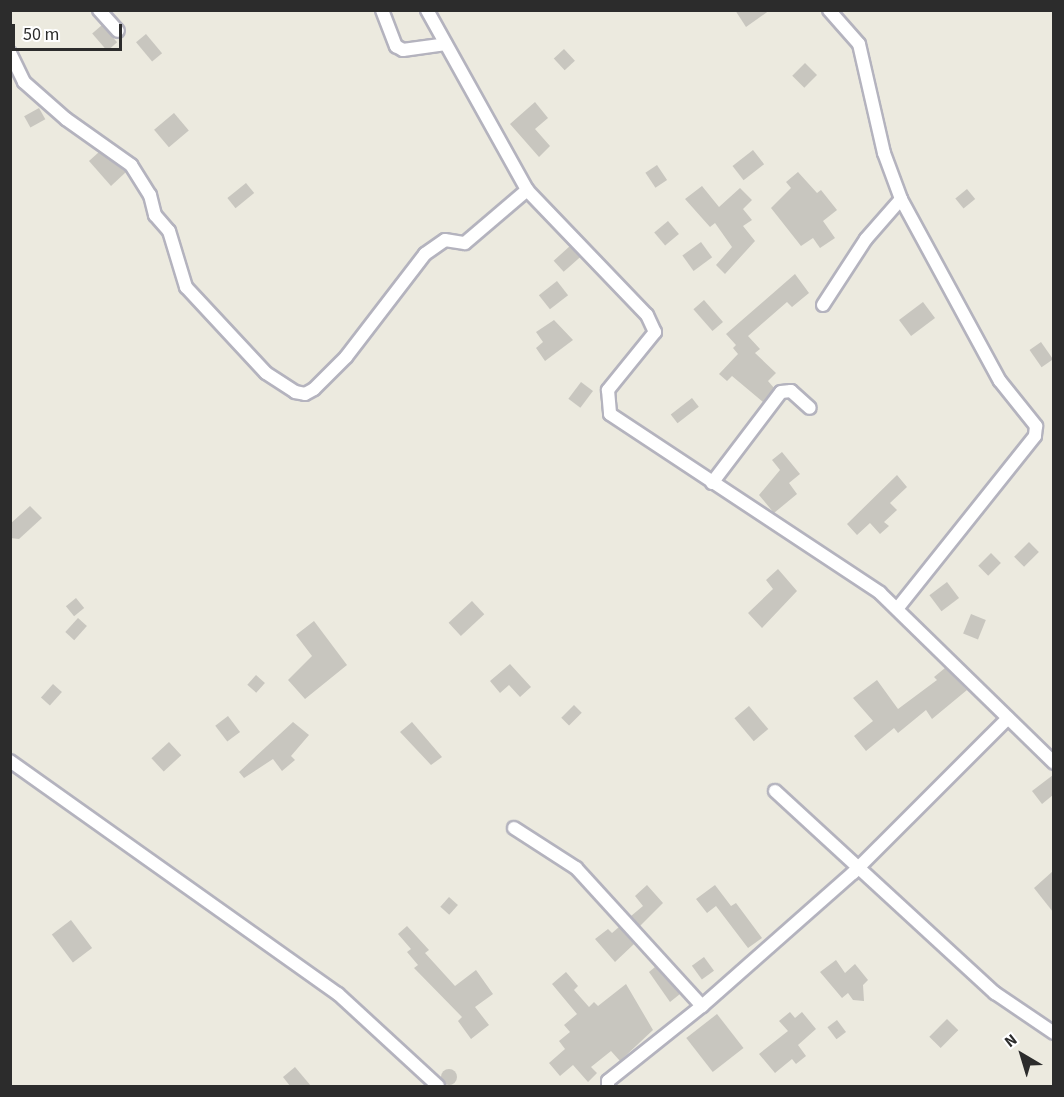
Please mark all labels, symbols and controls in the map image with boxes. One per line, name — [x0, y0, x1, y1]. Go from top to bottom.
scale bar — [15, 12, 124, 50]
text: 50 m — [23, 22, 59, 47]
north arrow — [992, 1025, 1052, 1085]
text: N — [1000, 1029, 1022, 1053]

